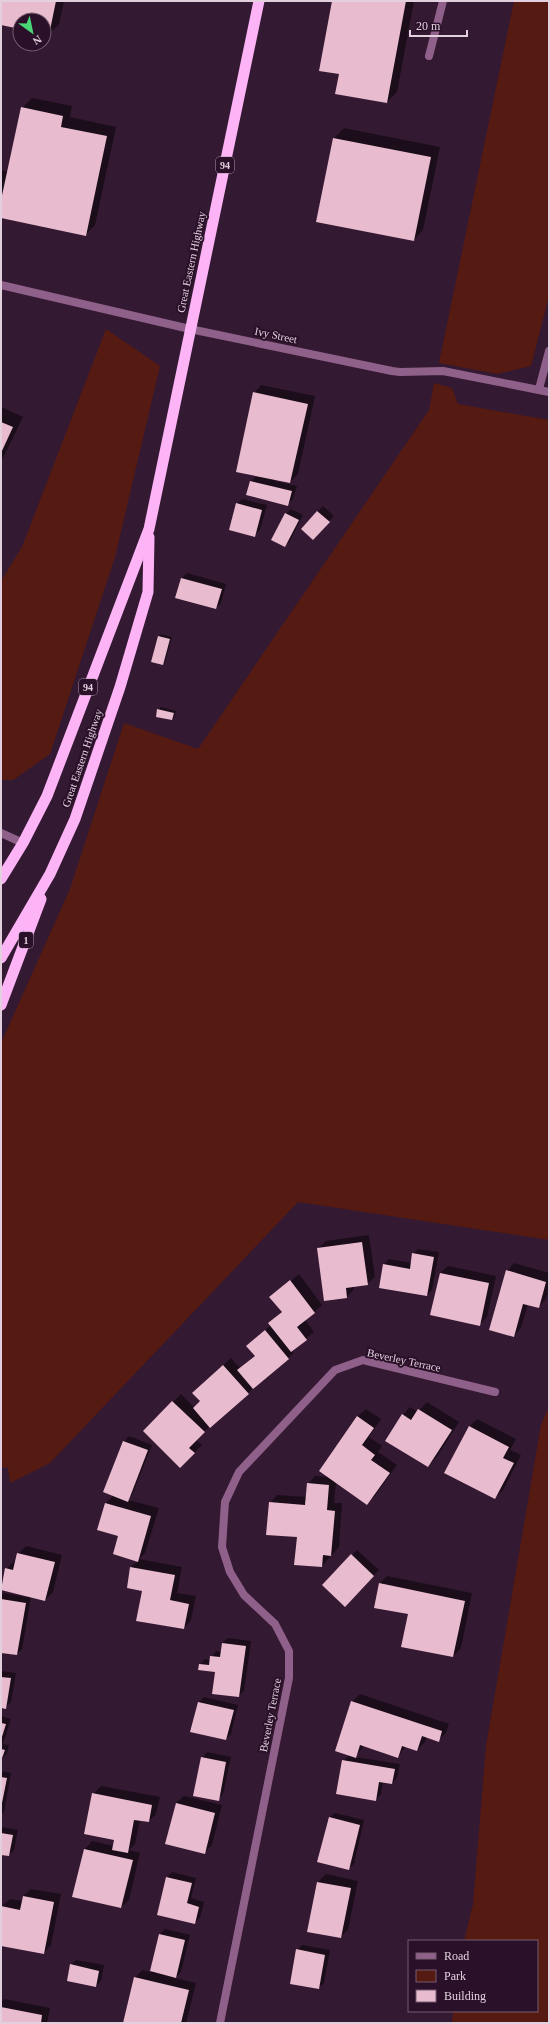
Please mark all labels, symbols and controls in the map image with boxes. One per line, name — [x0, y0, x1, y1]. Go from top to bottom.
north arrow — [12, 12, 52, 52]
scale bar — [410, 12, 467, 38]
text: 20 m — [416, 19, 441, 33]
text: N — [31, 33, 44, 48]
road number: 94 — [216, 157, 234, 173]
street label: Great Eastern Highway — [174, 210, 208, 314]
street label: Ivy Street — [254, 325, 298, 345]
road number: 94 — [79, 679, 97, 695]
street label: Great Eastern Highway — [60, 707, 105, 809]
road number: 1 — [19, 932, 33, 948]
street label: Beverley Terrace — [366, 1346, 442, 1374]
street label: Beverley Terrace — [257, 1677, 283, 1753]
legend — [408, 1940, 538, 2012]
text: Road — [444, 1949, 469, 1963]
text: Park — [444, 1969, 466, 1983]
text: Building — [444, 1989, 486, 2003]

